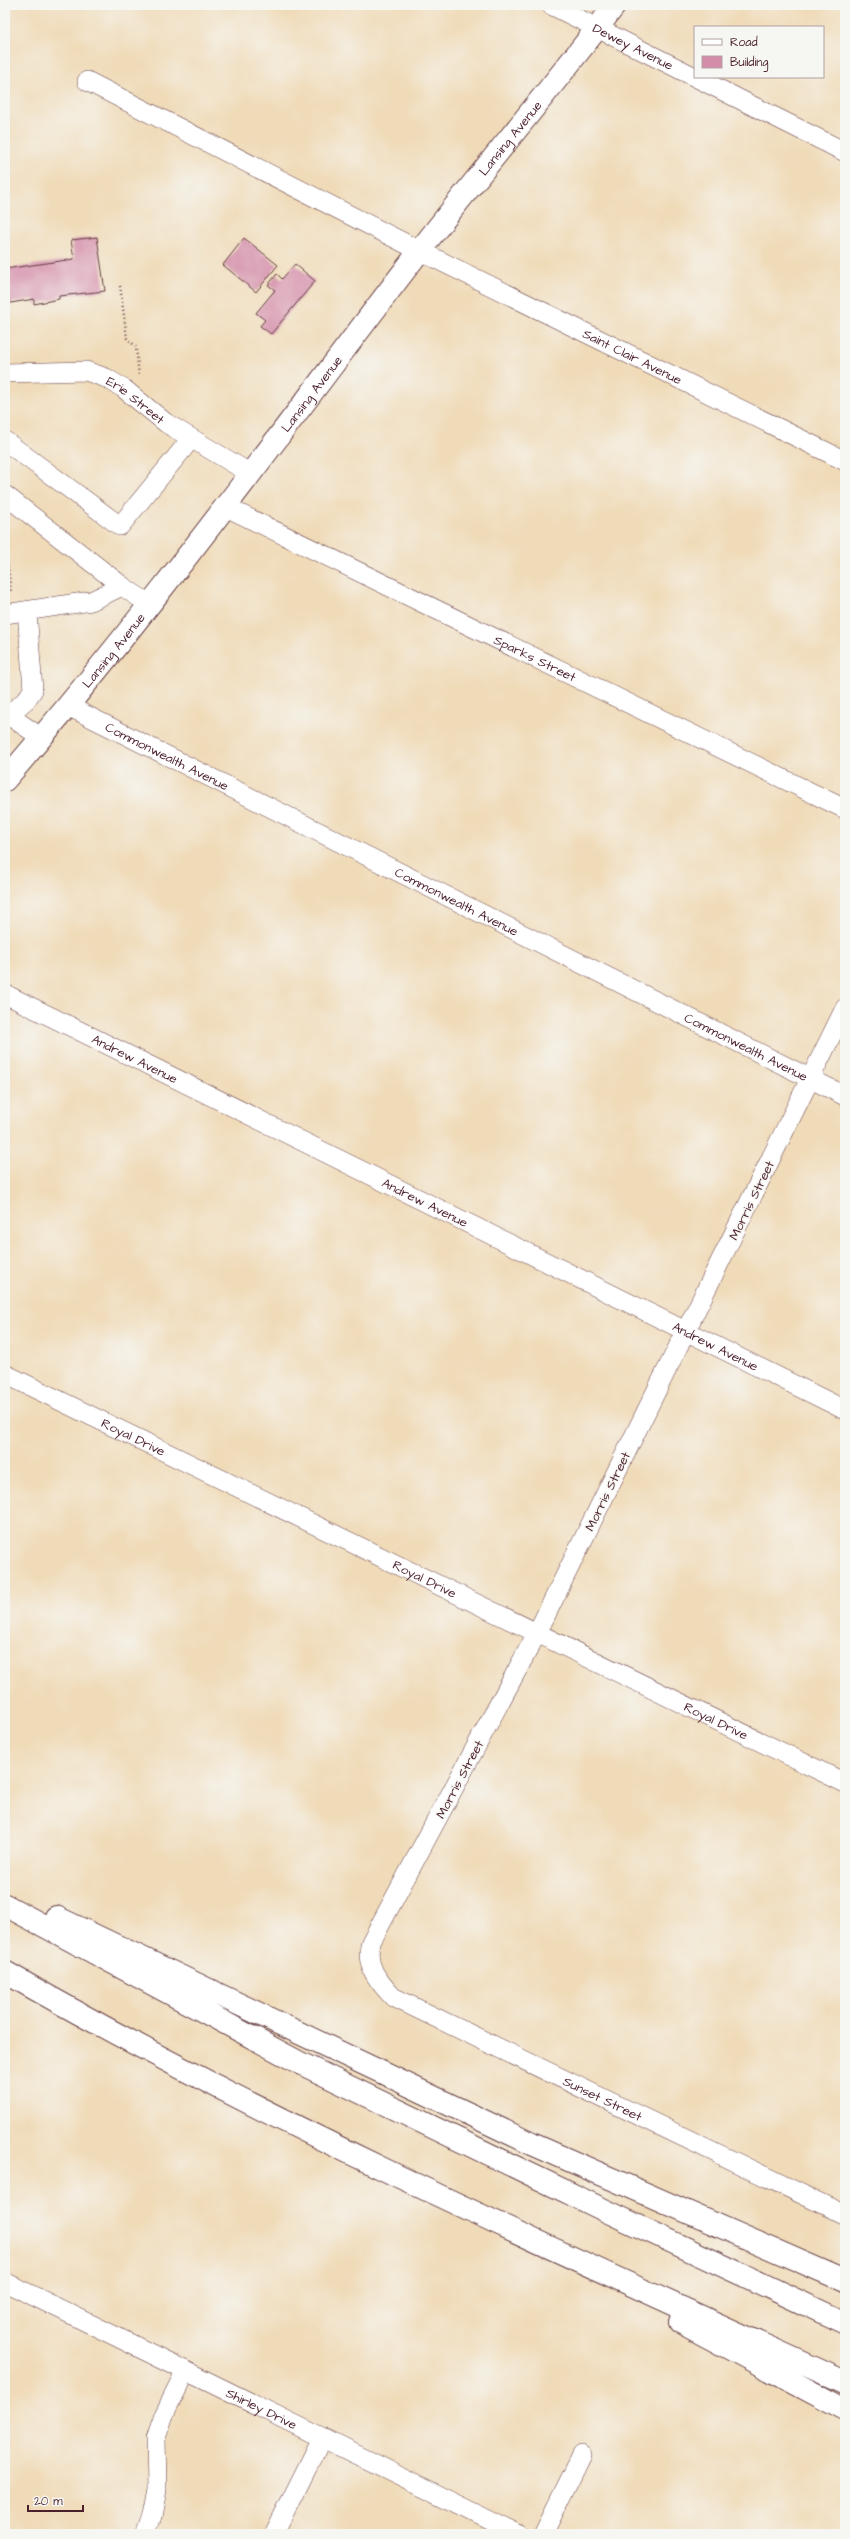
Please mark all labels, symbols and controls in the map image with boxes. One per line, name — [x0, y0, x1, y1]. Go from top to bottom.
street label: Dewey Avenue — [590, 19, 676, 75]
legend — [694, 26, 824, 78]
text: Road — [730, 34, 758, 51]
text: Building — [730, 54, 768, 72]
street label: Lansing Avenue — [475, 97, 546, 180]
street label: Saint Clair Avenue — [580, 325, 685, 389]
street label: Lansing Avenue — [277, 352, 347, 436]
street label: Erie Street — [103, 372, 169, 429]
street label: Lansing Avenue — [78, 610, 149, 692]
street label: Sparks Street — [491, 631, 579, 687]
street label: Commonwealth Avenue — [102, 718, 232, 795]
street label: Commonwealth Avenue — [392, 863, 521, 941]
street label: Commonwealth Avenue — [681, 1009, 811, 1086]
street label: Andrew Avenue — [88, 1030, 180, 1088]
street label: Morris Street — [725, 1157, 779, 1243]
street label: Andrew Avenue — [379, 1174, 471, 1232]
street label: Andrew Avenue — [669, 1318, 761, 1376]
street label: Royal Drive — [98, 1414, 168, 1461]
street label: Morris Street — [581, 1448, 635, 1534]
street label: Royal Drive — [389, 1556, 459, 1603]
street label: Royal Drive — [681, 1698, 751, 1744]
street label: Morris Street — [432, 1737, 488, 1822]
street label: Sunset Street — [560, 2072, 646, 2126]
street label: Shirley Drive — [223, 2384, 300, 2434]
scale bar — [28, 2487, 83, 2513]
text: 20 m — [34, 2493, 63, 2510]

